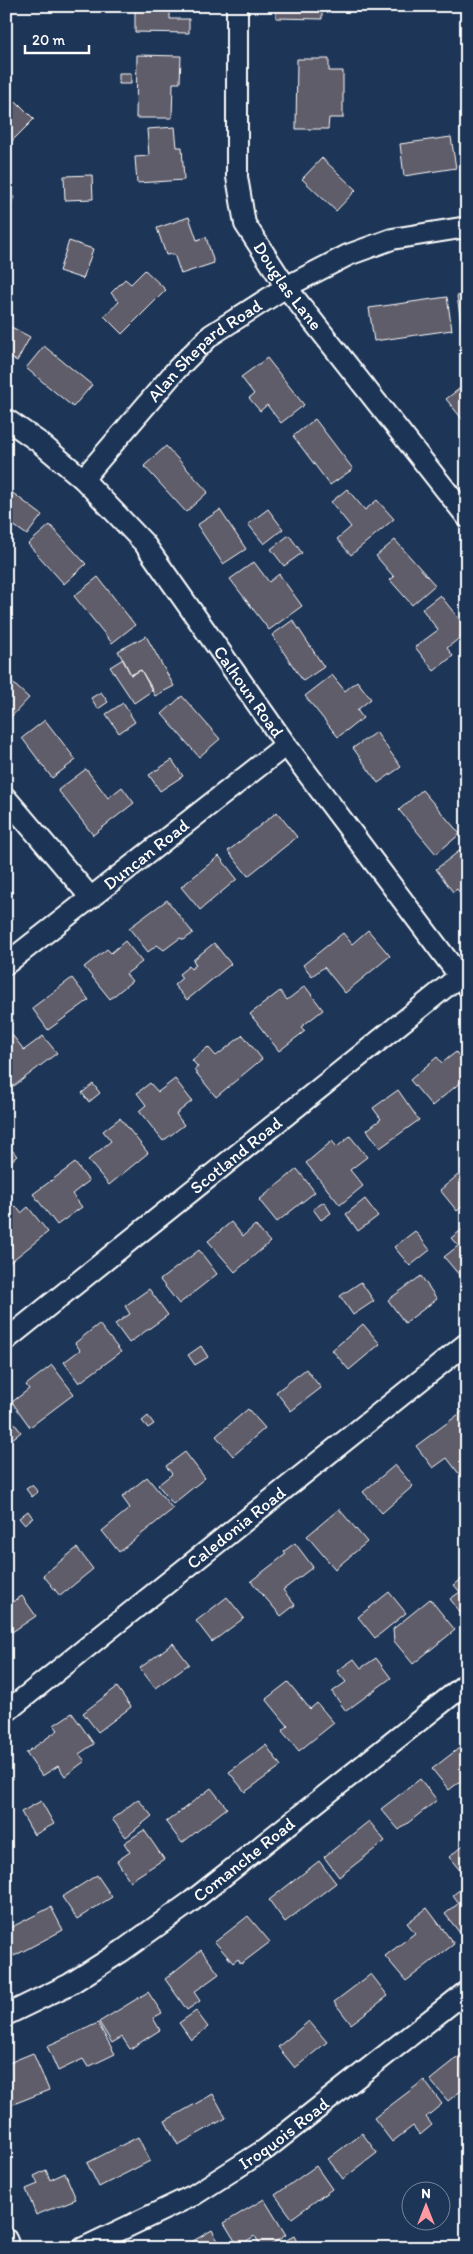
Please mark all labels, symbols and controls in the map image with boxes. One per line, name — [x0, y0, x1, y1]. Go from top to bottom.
scale bar — [25, 22, 89, 54]
text: 20 m — [32, 31, 66, 49]
street label: Douglas Lane — [248, 238, 327, 335]
street label: Alan Shepard Road — [143, 294, 266, 406]
street label: Calhoun Road — [209, 641, 289, 742]
street label: Duncan Road — [99, 814, 194, 895]
street label: Scotland Road — [186, 1112, 287, 1199]
street label: Caledonia Road — [182, 1481, 290, 1574]
street label: Comanche Road — [189, 1813, 300, 1907]
street label: Iroquois Road — [235, 2093, 334, 2174]
north arrow — [400, 2182, 450, 2232]
text: N — [421, 2185, 431, 2202]

